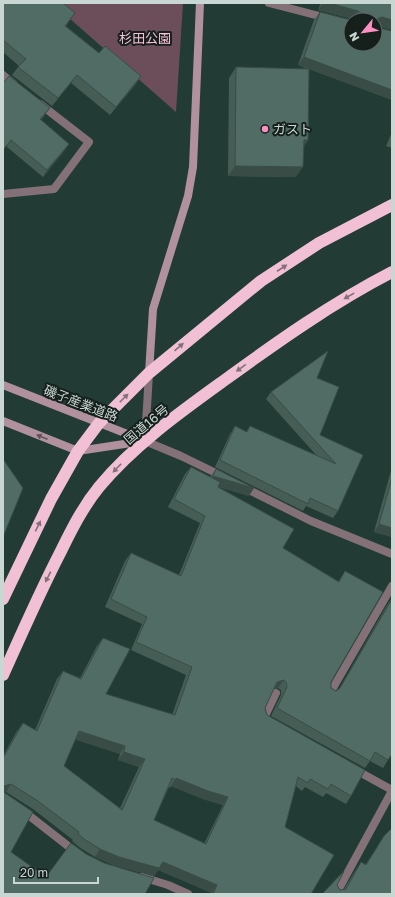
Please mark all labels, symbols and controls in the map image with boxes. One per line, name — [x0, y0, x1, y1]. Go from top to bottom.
north arrow — [343, 12, 383, 52]
park label: 杉田公園 — [119, 30, 171, 46]
text: N — [346, 30, 362, 44]
place label: ガスト — [273, 121, 312, 137]
marker: ガスト — [260, 124, 270, 134]
one-way arrow — [276, 264, 287, 272]
one-way arrow — [343, 292, 354, 299]
one-way arrow — [174, 343, 184, 352]
one-way arrow — [236, 364, 246, 372]
street label: 磯子産業道路 — [42, 382, 120, 424]
one-way arrow — [119, 393, 129, 403]
street label: 国道16号 — [120, 401, 172, 447]
one-way arrow — [35, 433, 47, 439]
one-way arrow — [112, 463, 122, 473]
one-way arrow — [35, 520, 41, 532]
one-way arrow — [45, 571, 51, 583]
scale bar — [14, 859, 98, 885]
text: 20 m — [20, 865, 48, 880]

